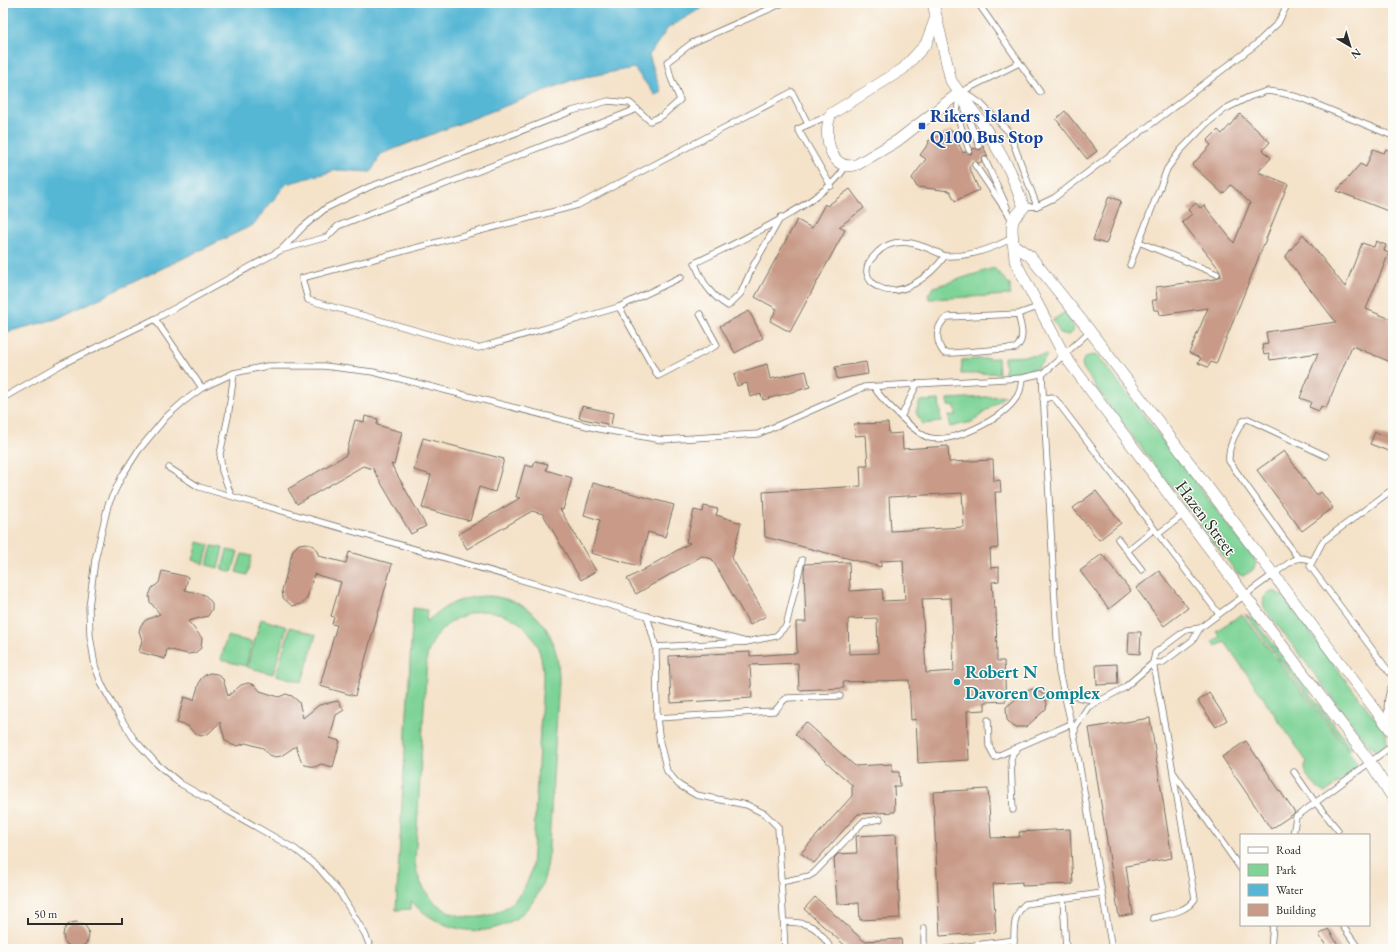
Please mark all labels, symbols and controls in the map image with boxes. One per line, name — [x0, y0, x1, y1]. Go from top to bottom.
north arrow — [1330, 26, 1370, 66]
text: N — [1348, 46, 1364, 62]
place label: Rikers Island Q100 Bus Stop — [930, 104, 1043, 148]
marker: Rikers Island Q100 Bus Stop — [917, 121, 927, 131]
street label: Hazen Street — [1171, 476, 1242, 560]
place label: Robert N Davoren Complex — [965, 660, 1100, 704]
marker: Robert N Davoren Complex — [952, 677, 962, 687]
legend — [1240, 834, 1370, 926]
text: Road — [1276, 842, 1302, 858]
text: Park — [1276, 862, 1297, 878]
text: Water — [1276, 882, 1303, 898]
scale bar — [28, 900, 122, 926]
text: Building — [1276, 902, 1317, 918]
text: 50 m — [34, 906, 58, 922]

